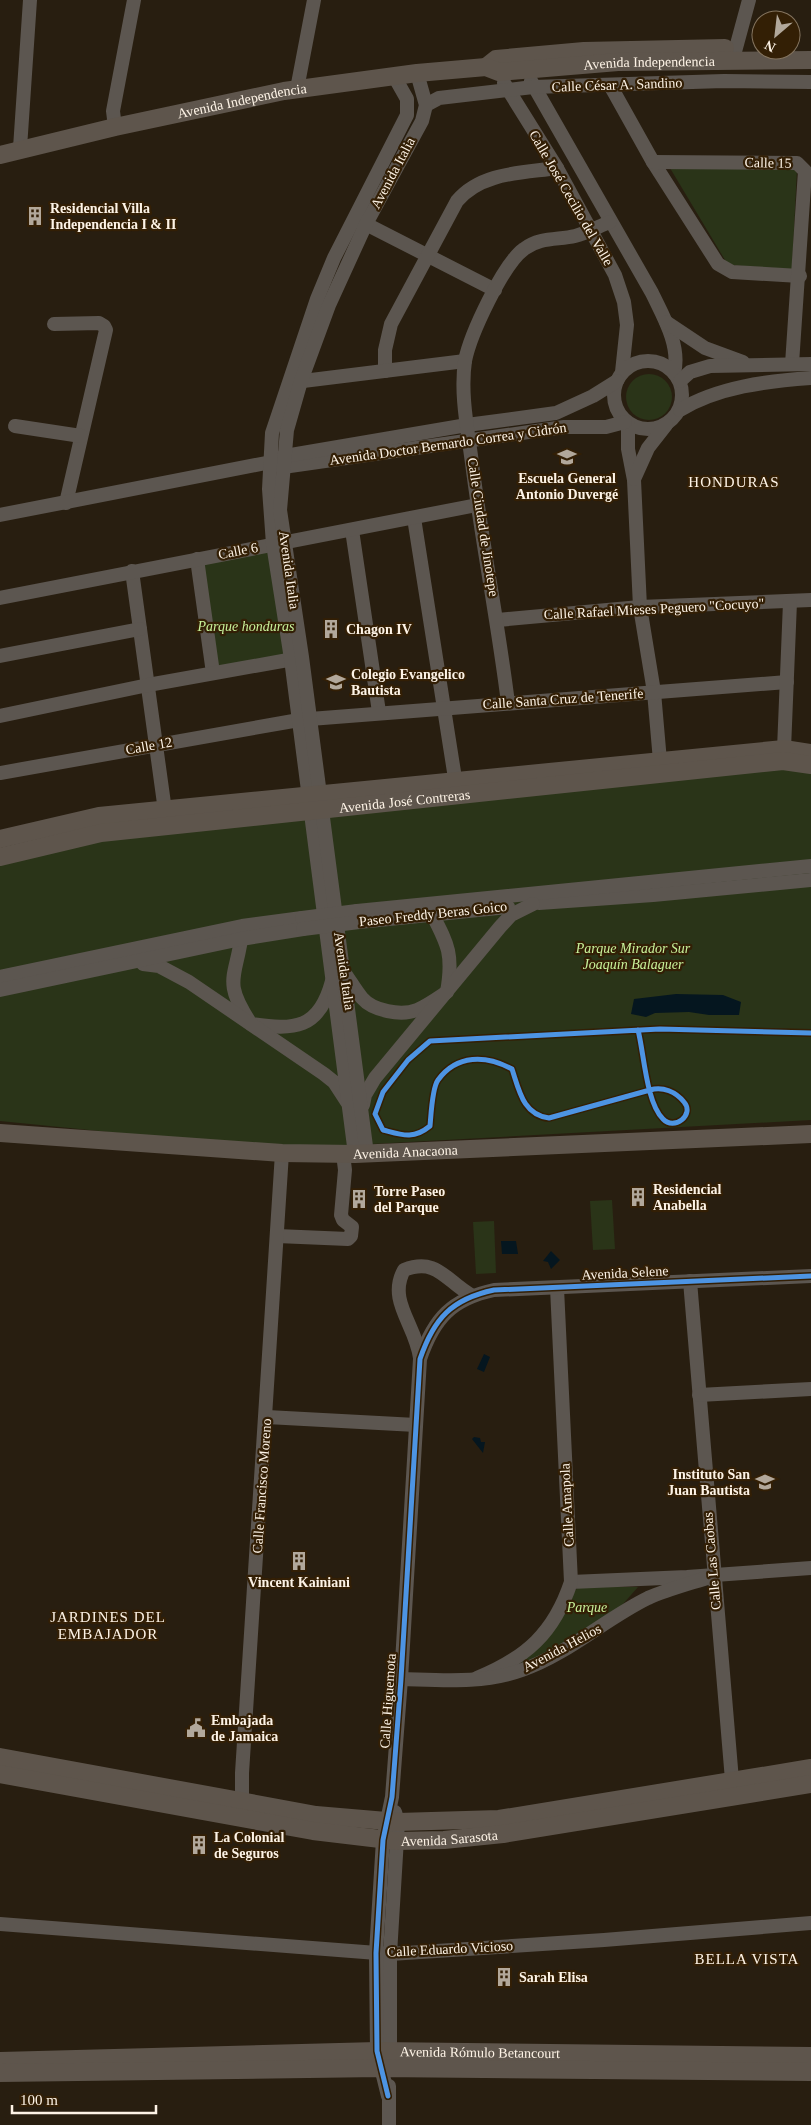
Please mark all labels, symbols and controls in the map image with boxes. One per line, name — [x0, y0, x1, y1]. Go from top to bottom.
north arrow — [751, 10, 801, 60]
text: N — [762, 37, 778, 55]
street label: Avenida Independencia — [583, 53, 716, 72]
street label: Calle César A. Sandino — [551, 75, 683, 95]
street label: Avenida Independencia — [176, 80, 308, 121]
street label: Calle José Cecilio del Valle — [526, 128, 616, 268]
street label: Avenida Italia — [368, 134, 418, 211]
street label: Calle 15 — [744, 155, 792, 171]
place label: Residencial Villa Independencia I & II — [50, 201, 176, 232]
building icon: Residencial Villa Independencia I & II — [24, 205, 46, 227]
street label: Avenida Doctor Bernardo Correa y Cidrón — [329, 420, 567, 468]
school or university icon: Escuela General Antonio Duvergé — [556, 446, 578, 468]
street label: Calle Ciudad de Jinotepe — [465, 457, 501, 597]
place label: Escuela General Antonio Duvergé — [516, 471, 618, 502]
district label: HONDURAS — [688, 474, 780, 490]
street label: Avenida Italia — [276, 530, 302, 611]
street label: Calle 6 — [217, 540, 259, 562]
street label: Calle Rafael Mieses Peguero "Cocuyo" — [543, 596, 765, 622]
building icon: Chagon IV — [320, 618, 342, 640]
park label: Parque honduras — [196, 619, 295, 634]
place label: Chagon IV — [346, 622, 412, 637]
place label: Colegio Evangelico Bautista — [351, 667, 465, 698]
school or university icon: Colegio Evangelico Bautista — [325, 671, 347, 693]
street label: Calle Santa Cruz de Tenerife — [482, 686, 644, 712]
street label: Calle 12 — [125, 735, 173, 757]
street label: Avenida José Contreras — [338, 787, 471, 815]
street label: Paseo Freddy Beras Goico — [358, 899, 508, 929]
street label: Avenida Italia — [331, 931, 357, 1012]
park label: Parque Mirador Sur Joaquín Balaguer — [575, 941, 691, 972]
street label: Avenida Anacaona — [352, 1142, 459, 1162]
place label: Residencial Anabella — [653, 1182, 722, 1213]
place label: Torre Paseo del Parque — [374, 1184, 445, 1215]
building icon: Residencial Anabella — [627, 1186, 649, 1208]
building icon: Torre Paseo del Parque — [348, 1188, 370, 1210]
street label: Avenida Selene — [581, 1263, 669, 1283]
street label: Calle Francisco Moreno — [250, 1418, 274, 1554]
street label: Calle Amapola — [557, 1462, 577, 1547]
place label: Instituto San Juan Bautista — [667, 1467, 750, 1498]
school or university icon: Instituto San Juan Bautista — [754, 1471, 776, 1493]
street label: Calle Las Caobas — [700, 1512, 724, 1610]
building icon: Vincent Kainiani — [288, 1550, 310, 1572]
place label: Vincent Kainiani — [248, 1575, 350, 1590]
park label: Parque — [566, 1600, 607, 1615]
district label: JARDINES DEL EMBAJADOR — [50, 1609, 166, 1642]
street label: Avenida Helios — [520, 1621, 604, 1675]
street label: Calle Higuemota — [377, 1652, 399, 1749]
place label: Embajada de Jamaica — [211, 1713, 278, 1744]
public building icon: Embajada de Jamaica — [185, 1717, 207, 1739]
street label: Avenida Sarasota — [400, 1827, 499, 1848]
place label: La Colonial de Seguros — [214, 1830, 285, 1861]
building icon: La Colonial de Seguros — [188, 1834, 210, 1856]
street label: Calle Eduardo Vicioso — [386, 1938, 514, 1960]
district label: BELLA VISTA — [695, 1951, 799, 1967]
building icon: Sarah Elisa — [493, 1966, 515, 1988]
place label: Sarah Elisa — [519, 1970, 588, 1985]
street label: Avenida Rómulo Betancourt — [400, 2044, 560, 2061]
scale bar — [12, 2082, 156, 2114]
text: 100 m — [20, 2092, 58, 2108]

